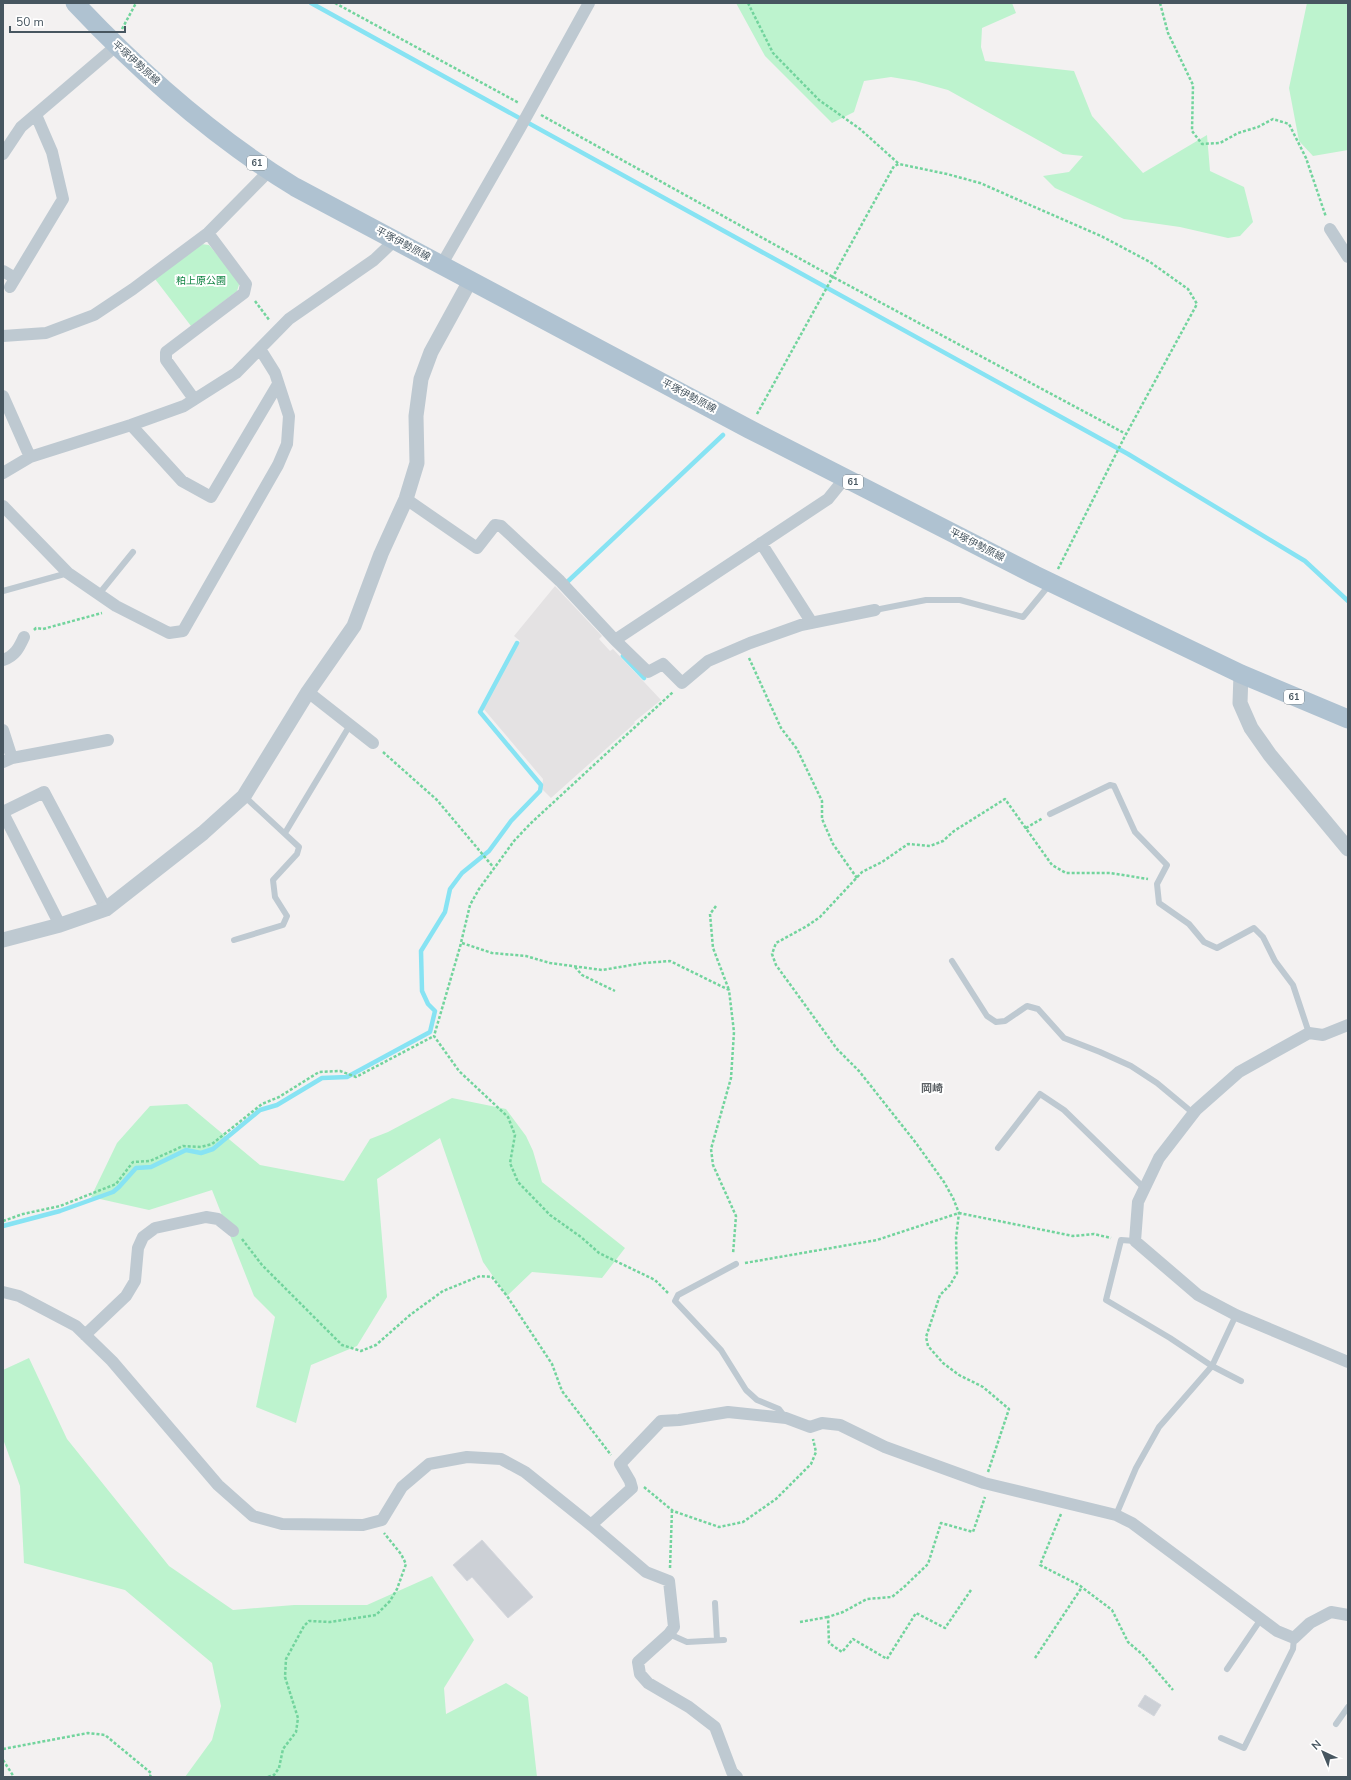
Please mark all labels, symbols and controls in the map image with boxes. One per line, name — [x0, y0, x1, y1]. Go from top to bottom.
scale bar — [10, 8, 125, 34]
text: 50 m — [16, 14, 44, 30]
street label: 平塚伊勢原線 — [109, 38, 163, 88]
road number: 61 — [247, 156, 267, 170]
street label: 平塚伊勢原線 — [373, 224, 433, 264]
park label: 粕上原公園 — [176, 274, 226, 288]
street label: 平塚伊勢原線 — [659, 376, 719, 416]
road number: 61 — [843, 475, 863, 489]
street label: 平塚伊勢原線 — [947, 525, 1007, 565]
road number: 61 — [1284, 690, 1304, 704]
district label: 岡崎 — [921, 1081, 943, 1096]
north arrow — [1303, 1732, 1343, 1772]
text: N — [1308, 1737, 1325, 1753]

